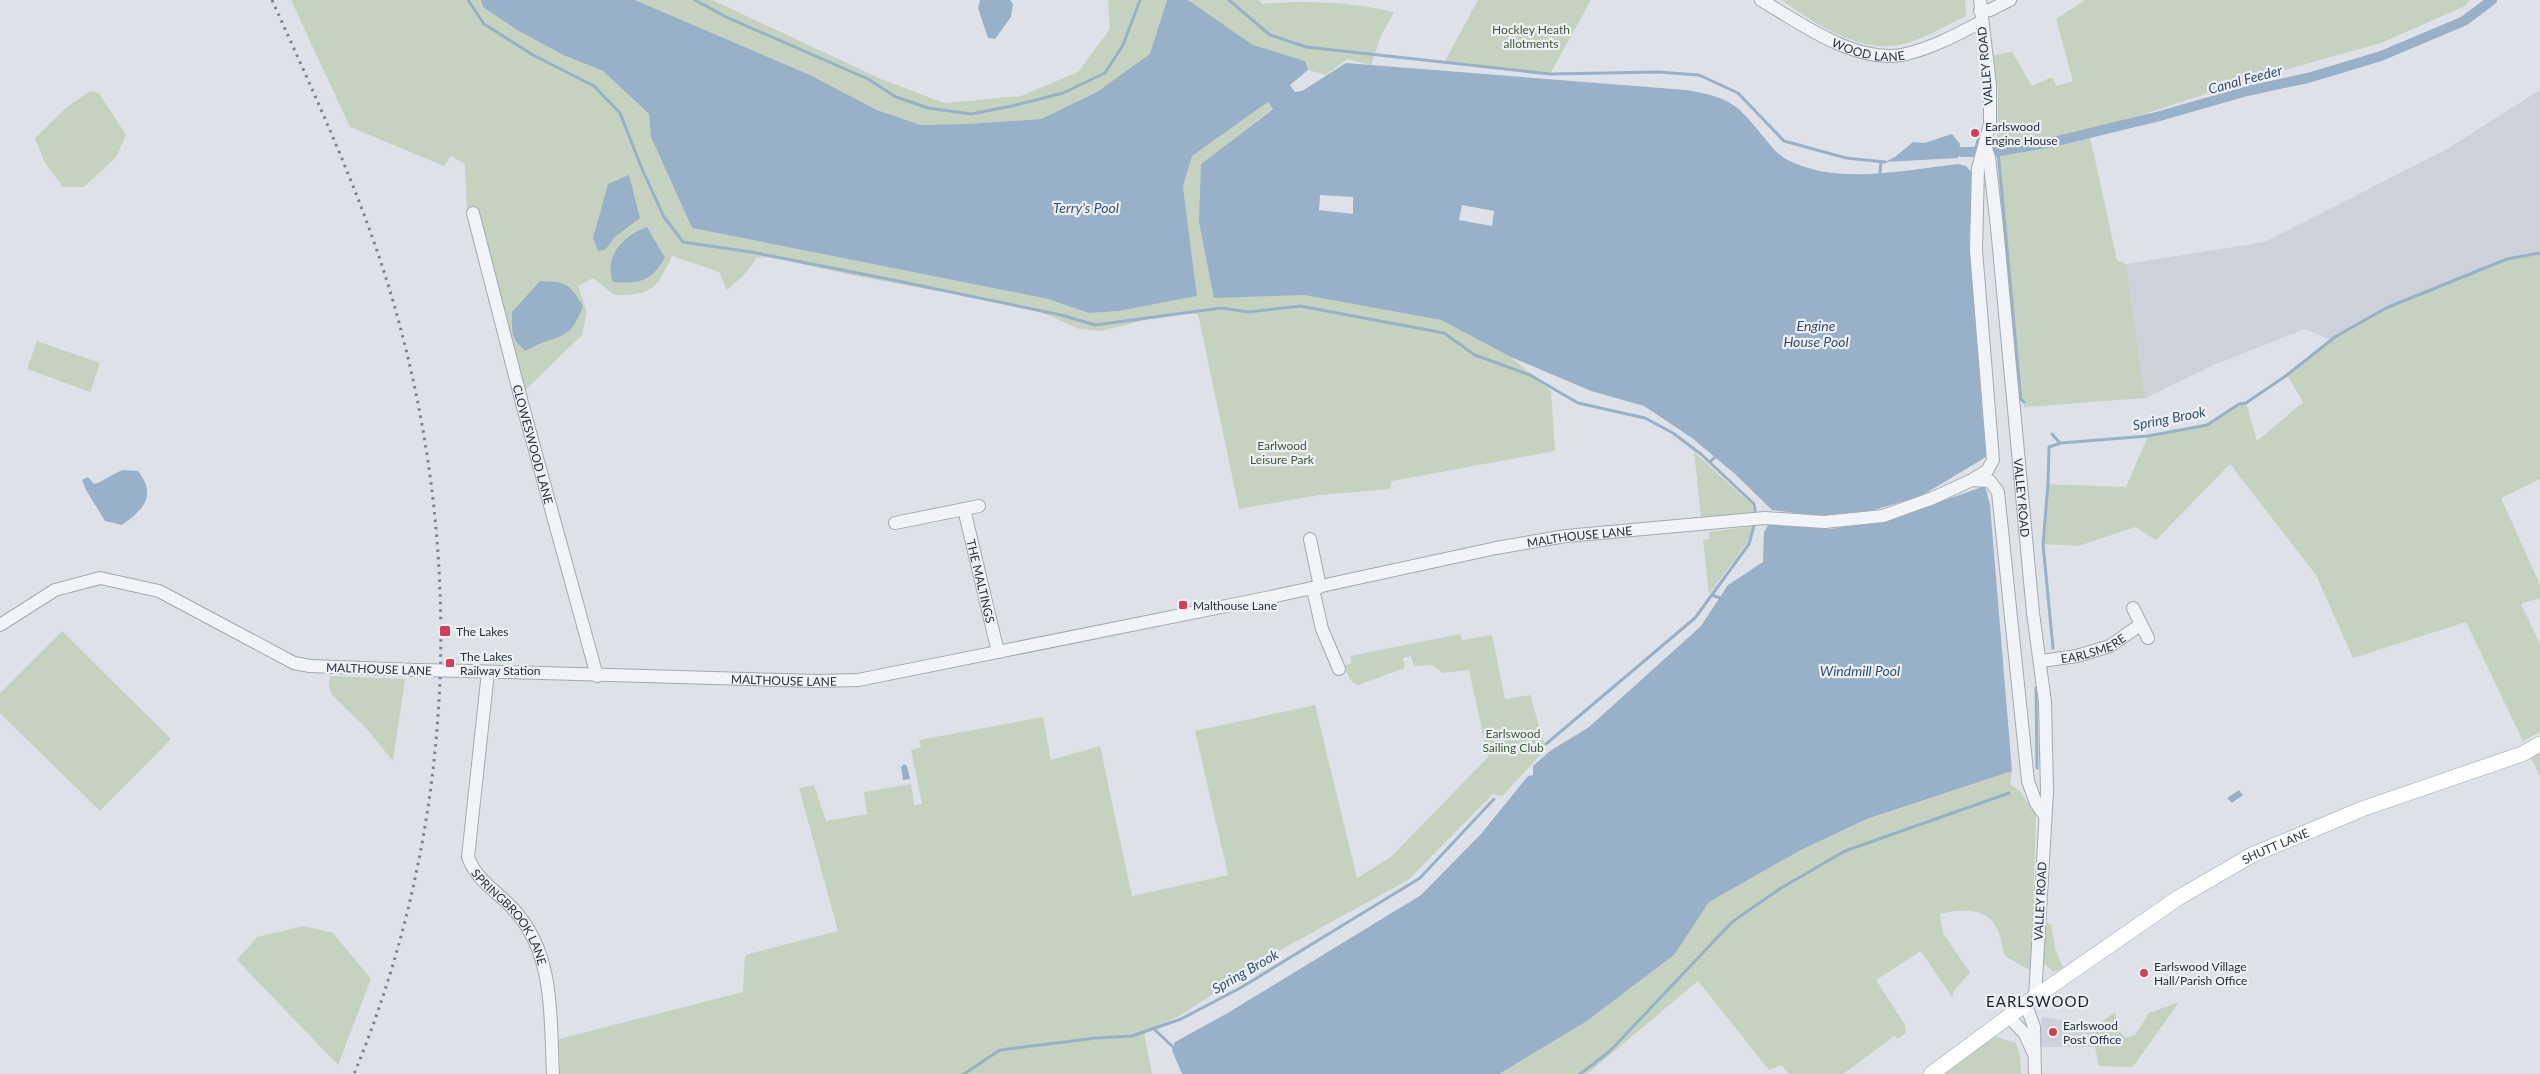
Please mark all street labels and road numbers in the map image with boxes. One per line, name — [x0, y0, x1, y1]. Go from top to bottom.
street label: VALLEY ROAD — [1974, 26, 1996, 106]
street label: WOOD LANE — [1830, 35, 1906, 64]
street label: CLOWESWOOD LANE — [510, 383, 557, 506]
street label: VALLEY ROAD — [2011, 458, 2033, 538]
street label: MALTHOUSE LANE — [1526, 523, 1633, 550]
street label: THE MALTINGS — [964, 538, 998, 624]
street label: EARLSMERE — [2060, 630, 2128, 666]
street label: MALTHOUSE LANE — [326, 660, 432, 678]
street label: MALTHOUSE LANE — [731, 671, 837, 689]
street label: SHUTT LANE — [2239, 825, 2311, 867]
street label: VALLEY ROAD — [2030, 861, 2050, 941]
street label: SPRINGBROOK LANE — [469, 866, 550, 967]

